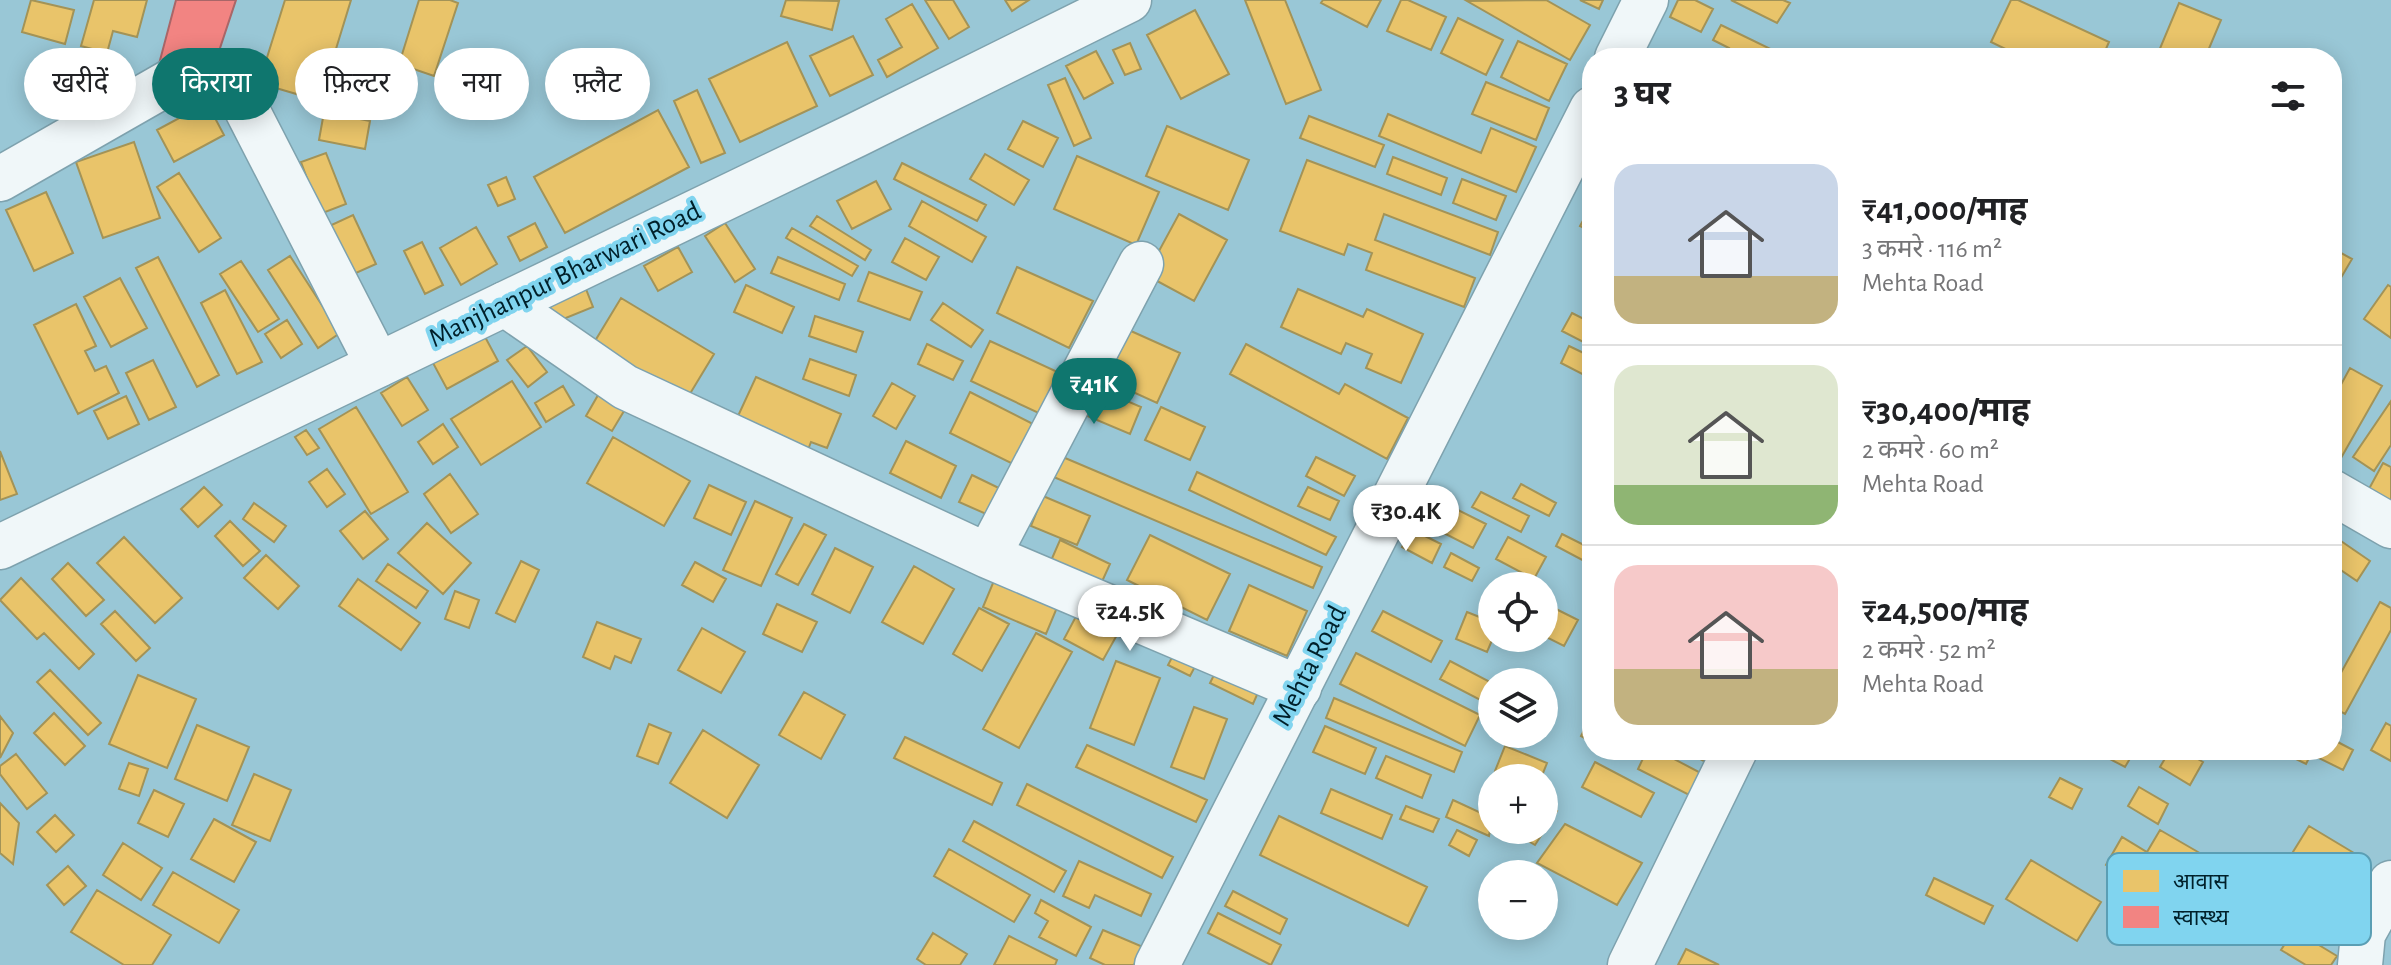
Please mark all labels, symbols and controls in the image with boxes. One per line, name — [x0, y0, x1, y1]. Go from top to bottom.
chip: खरीदें — [24, 48, 136, 120]
chip: किराया — [152, 48, 279, 120]
chip: फ़िल्टर — [295, 48, 418, 120]
chip: नया — [434, 48, 529, 120]
chip: फ़्लैट — [545, 48, 650, 120]
icon: filters — [2266, 74, 2310, 118]
text: 3 घर — [1614, 77, 1671, 111]
text: ₹41,000/माह — [1862, 193, 2028, 227]
icon: home — [1678, 196, 1774, 292]
street label: Manjhanpur Bharwari Road — [425, 197, 705, 353]
text: 3 कमरे · 116 m² — [1862, 236, 2002, 262]
text: Mehta Road — [1862, 270, 1984, 296]
pin: ₹41K — [1047, 358, 1141, 426]
text: ₹41K — [1070, 371, 1118, 397]
text: ₹30,400/माह — [1862, 394, 2030, 428]
icon: home — [1678, 397, 1774, 493]
text: 2 कमरे · 60 m² — [1862, 437, 1999, 463]
text: Mehta Road — [1862, 471, 1984, 497]
pin: ₹30.4K — [1341, 485, 1471, 553]
text: ₹30.4K — [1371, 498, 1441, 524]
map controls — [1478, 572, 1558, 940]
button: locate — [1478, 572, 1558, 652]
pin: ₹24.5K — [1065, 585, 1195, 653]
text: ₹24,500/माह — [1862, 594, 2028, 628]
icon: home — [1678, 597, 1774, 693]
text: ₹24.5K — [1096, 598, 1164, 624]
street label: Mehta Road — [1268, 601, 1352, 731]
text: 2 कमरे · 52 m² — [1862, 637, 1996, 663]
button: layers — [1478, 668, 1558, 748]
text: Mehta Road — [1862, 671, 1984, 697]
button: + — [1478, 764, 1558, 844]
legend — [2107, 853, 2371, 945]
button: − — [1478, 860, 1558, 940]
text: आवास — [2173, 871, 2229, 893]
text: स्वास्थ्य — [2173, 907, 2230, 929]

